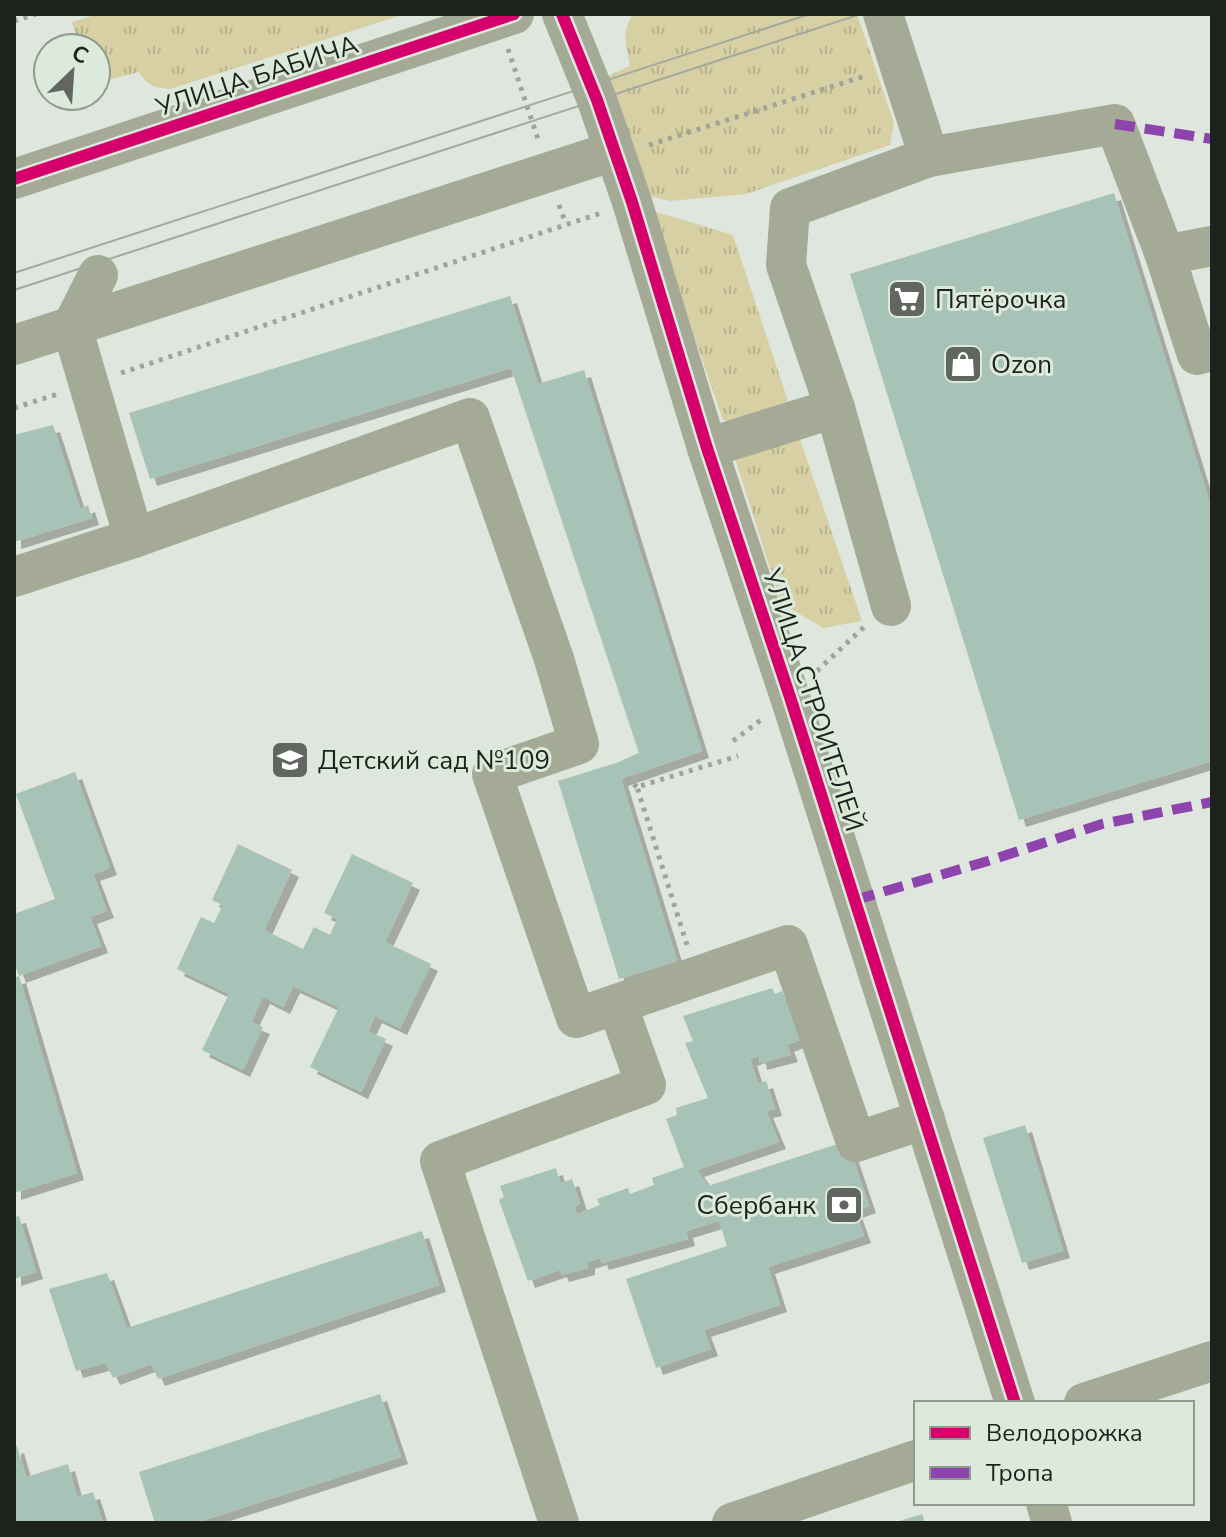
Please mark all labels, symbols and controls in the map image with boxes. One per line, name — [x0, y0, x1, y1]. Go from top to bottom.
street label: УЛИЦА БАБИЧА — [151, 27, 363, 125]
north arrow — [32, 32, 112, 112]
text: С — [67, 38, 93, 72]
supermarket icon: Пятёрочка — [886, 278, 928, 320]
place label: Пятёрочка — [935, 282, 1066, 317]
shop icon: Ozon — [942, 343, 984, 385]
place label: Ozon — [991, 347, 1052, 382]
street label: УЛИЦА СТРОИТЕЛЕЙ — [754, 563, 872, 836]
school or university icon: Детский сад №109 — [269, 739, 311, 781]
place label: Детский сад №109 — [318, 743, 550, 778]
bank icon: Сбербанк — [823, 1184, 865, 1226]
place label: Сбербанк — [697, 1188, 816, 1223]
legend — [914, 1401, 1194, 1505]
text: Велодорожка — [986, 1417, 1143, 1449]
text: Тропа — [986, 1457, 1053, 1489]

